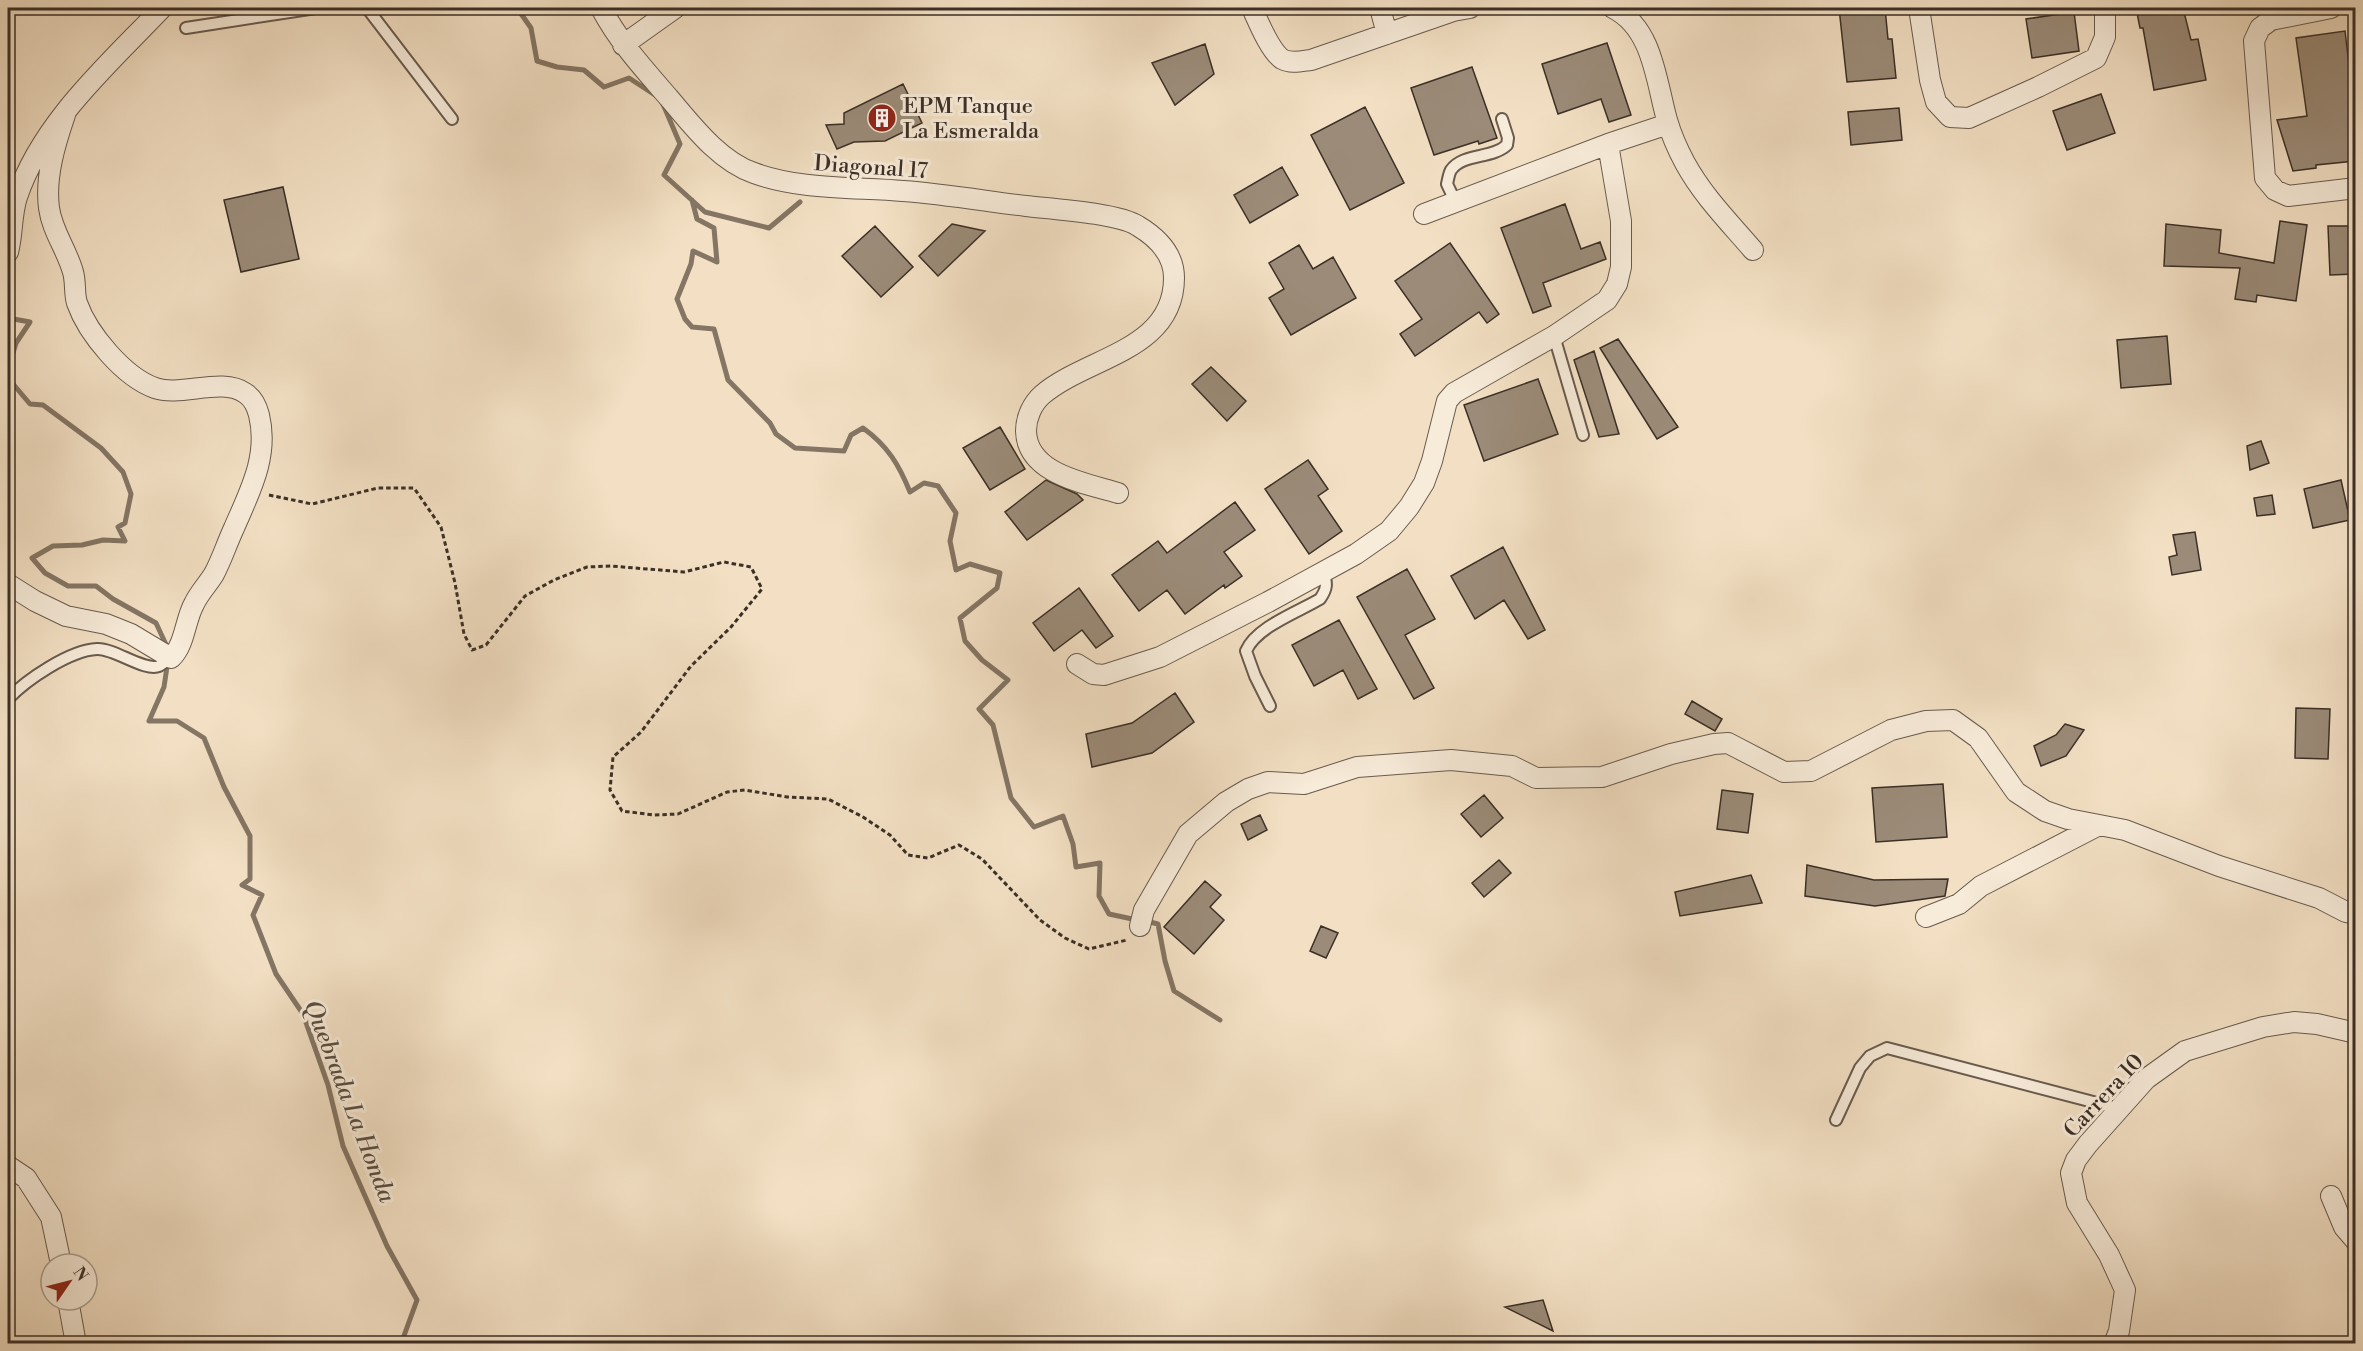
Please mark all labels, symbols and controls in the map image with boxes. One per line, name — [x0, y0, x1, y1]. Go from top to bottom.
place label: EPM Tanque La Esmeralda — [903, 93, 1040, 145]
building icon: EPM Tanque La Esmeralda — [866, 102, 898, 134]
street label: Diagonal 17 — [813, 150, 929, 185]
water label: Quebrada La Honda — [297, 996, 402, 1207]
street label: Carrera 10 — [2058, 1048, 2150, 1144]
north arrow — [39, 1252, 99, 1312]
text: N — [69, 1263, 92, 1285]

